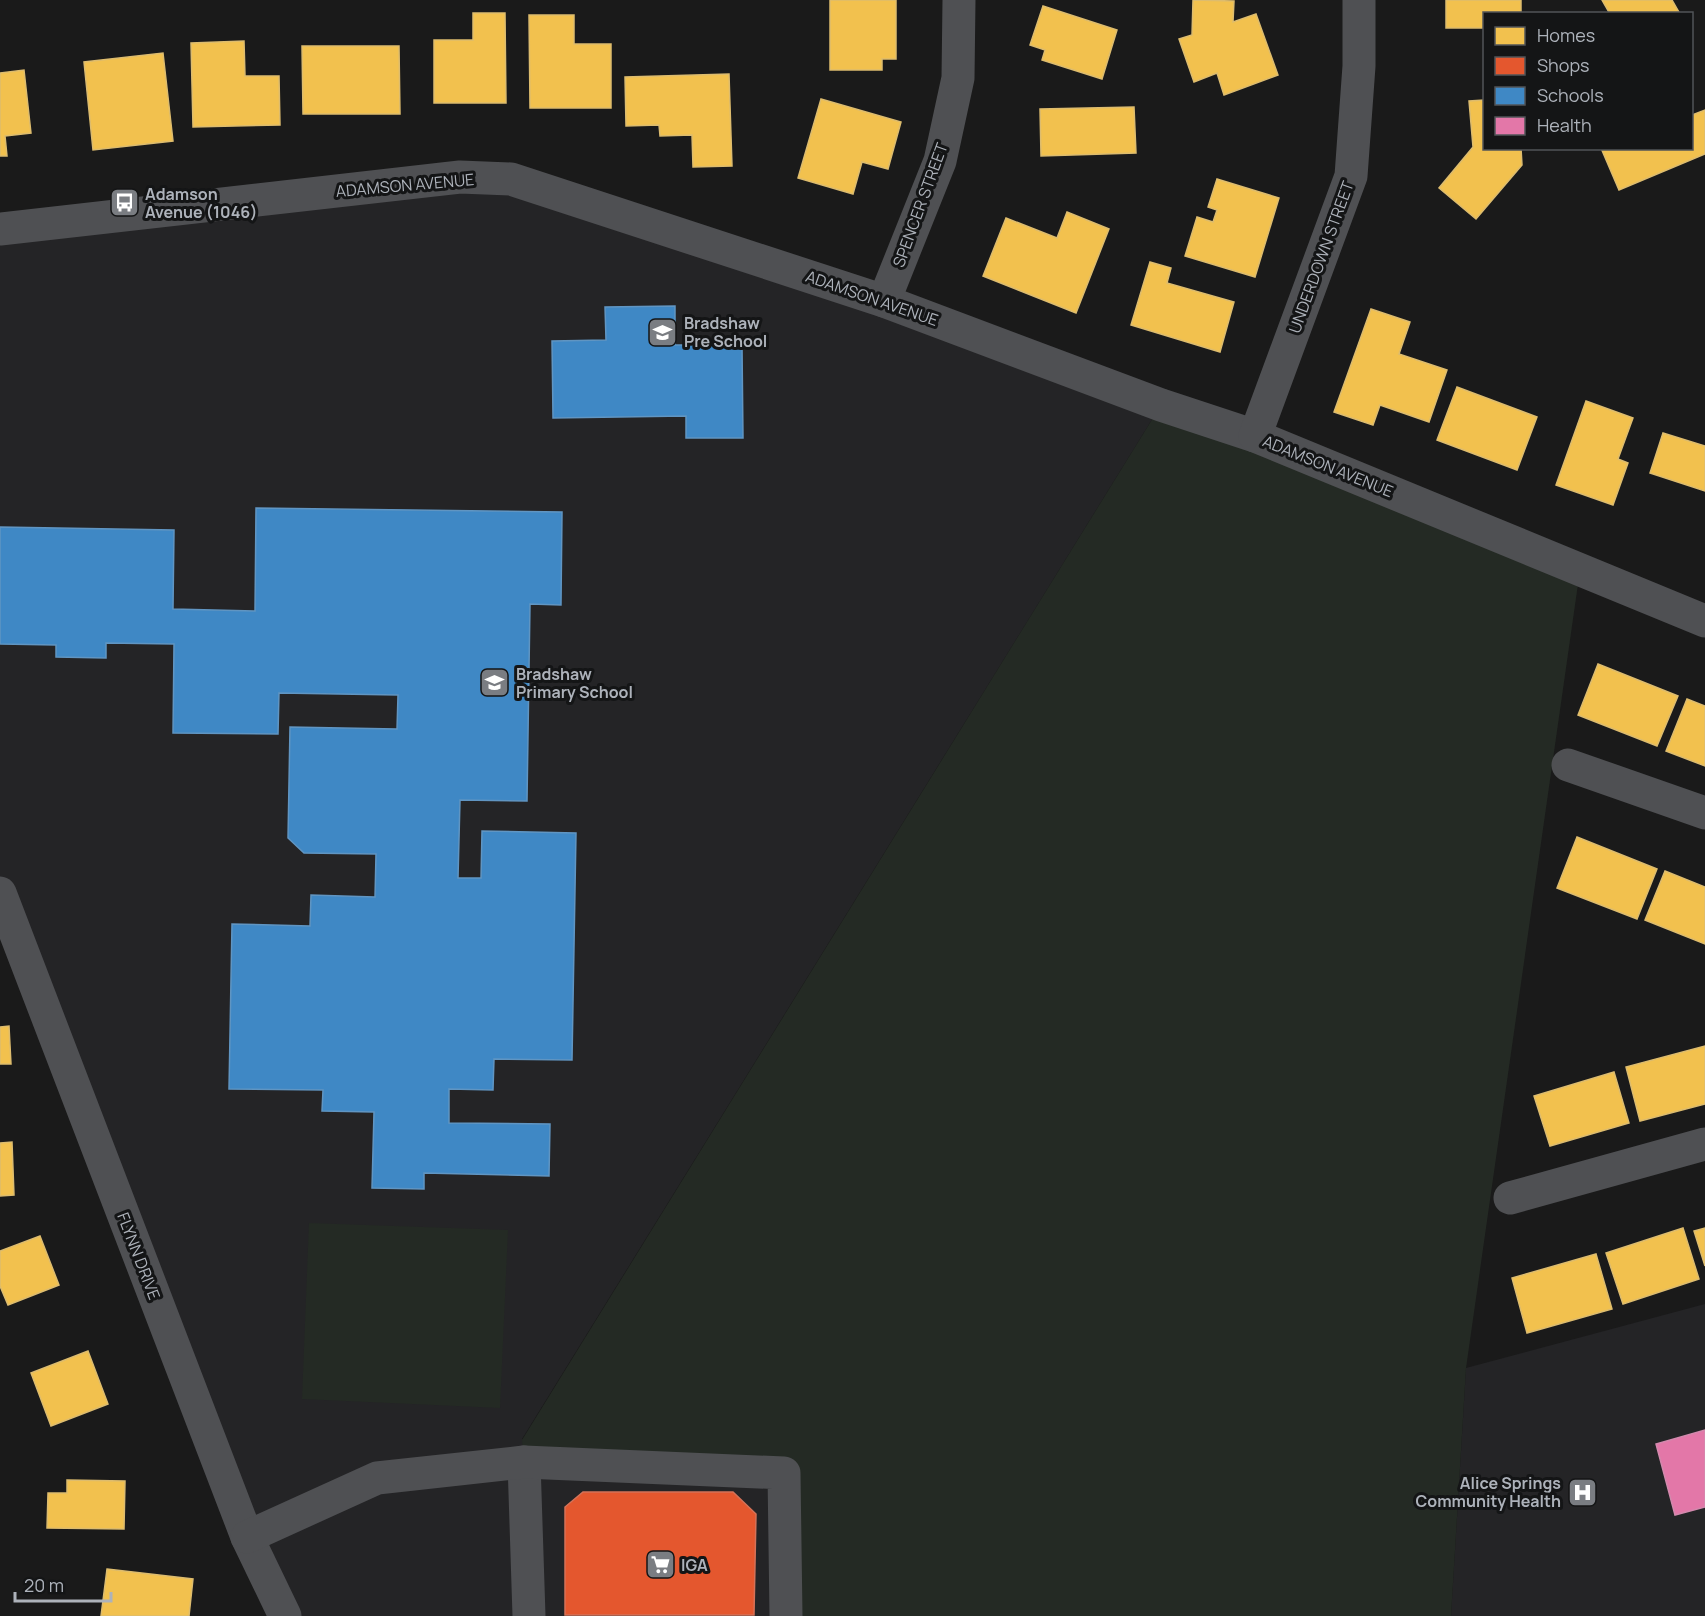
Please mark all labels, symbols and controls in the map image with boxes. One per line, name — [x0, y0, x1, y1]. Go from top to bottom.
legend — [1483, 12, 1693, 150]
text: Homes — [1537, 23, 1595, 47]
text: Shops — [1537, 53, 1589, 77]
text: Schools — [1537, 83, 1604, 107]
text: Health — [1537, 113, 1592, 137]
street label: SPENCER STREET — [887, 139, 953, 270]
street label: ADAMSON AVENUE — [335, 168, 475, 202]
street label: UNDERDOWN STREET — [1283, 177, 1359, 336]
place label: Adamson Avenue (1046) — [145, 183, 258, 223]
bus stop icon: Adamson Avenue (1046) — [108, 187, 140, 219]
street label: ADAMSON AVENUE — [803, 265, 941, 331]
place label: Bradshaw Pre School — [684, 312, 767, 352]
school or university icon: Bradshaw Pre School — [647, 316, 679, 348]
street label: ADAMSON AVENUE — [1260, 430, 1396, 502]
place label: Bradshaw Primary School — [516, 663, 633, 703]
school or university icon: Bradshaw Primary School — [479, 667, 511, 699]
street label: FLYNN DRIVE — [112, 1209, 166, 1303]
place label: Alice Springs Community Health — [1416, 1472, 1561, 1512]
hospital icon: Alice Springs Community Health — [1566, 1476, 1598, 1508]
supermarket icon: IGA — [644, 1549, 676, 1581]
place label: IGA — [681, 1554, 708, 1576]
scale bar — [15, 1565, 111, 1603]
text: 20 m — [24, 1573, 64, 1597]

